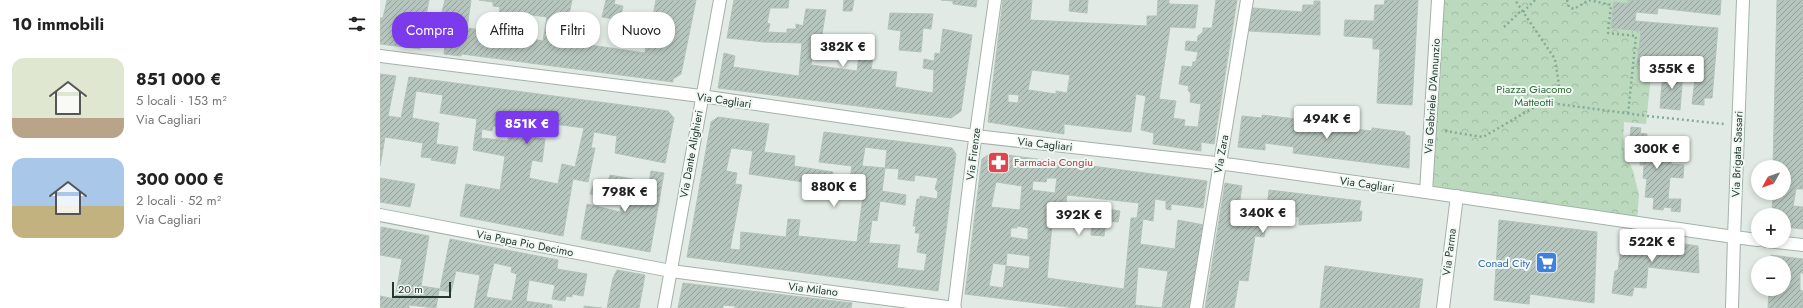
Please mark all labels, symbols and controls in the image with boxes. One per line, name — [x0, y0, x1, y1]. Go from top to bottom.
text: 10 immobili — [12, 12, 104, 36]
chip: Compra — [392, 12, 468, 48]
chip: Affitta — [476, 12, 538, 48]
chip: Filtri — [546, 12, 600, 48]
chip: Nuovo — [608, 12, 675, 48]
icon: filters — [346, 13, 368, 35]
pin: 382K € — [810, 34, 876, 68]
text: 382K € — [820, 37, 866, 56]
street label: Via Gabriele D'Annunzio — [1420, 38, 1444, 154]
pin: 355K € — [1639, 56, 1705, 90]
text: 355K € — [1649, 59, 1695, 78]
text: 851 000 € — [136, 67, 221, 91]
icon: home — [44, 74, 92, 122]
park label: Piazza Giacomo Matteotti — [1496, 81, 1572, 110]
street label: Via Cagliari — [696, 88, 753, 112]
text: 5 locali · 153 m² — [136, 91, 227, 110]
pin: 494K € — [1294, 106, 1360, 140]
street label: Via Dante Alighieri — [675, 109, 707, 199]
text: 494K € — [1303, 109, 1351, 128]
text: Via Cagliari — [136, 110, 201, 129]
street label: Via Brigata Sassari — [1727, 110, 1747, 197]
pin: 851K € — [494, 111, 560, 145]
text: 851K € — [505, 114, 549, 133]
street label: Via Firenze — [962, 127, 984, 181]
street label: Via Cagliari — [1017, 133, 1073, 155]
street label: Via Zara — [1210, 133, 1232, 175]
pin: 300K € — [1624, 136, 1690, 170]
text: 300K € — [1634, 139, 1680, 158]
pharmacy icon: Farmacia Congiu — [985, 149, 1011, 175]
place label: Farmacia Congiu — [1014, 154, 1093, 170]
north arrow — [1751, 160, 1791, 200]
map controls — [1751, 160, 1791, 296]
text: 300 000 € — [136, 167, 224, 191]
street label: Via Cagliari — [1339, 172, 1396, 196]
icon: home — [44, 174, 92, 222]
pin: 880K € — [801, 174, 867, 208]
text: 880K € — [811, 177, 857, 196]
pin: 798K € — [592, 179, 658, 213]
text: 798K € — [602, 182, 648, 201]
text: 2 locali · 52 m² — [136, 191, 221, 210]
pin: 340K € — [1230, 200, 1296, 234]
pin: 392K € — [1046, 202, 1112, 236]
text: 340K € — [1239, 203, 1287, 222]
text: 392K € — [1056, 205, 1102, 224]
button: + — [1751, 208, 1791, 248]
text: Via Cagliari — [136, 210, 201, 229]
street label: Via Papa Pio Decimo — [475, 226, 575, 260]
street label: Via Parma — [1438, 228, 1460, 276]
pin: 522K € — [1619, 229, 1685, 263]
text: 522K € — [1629, 232, 1675, 251]
supermarket icon: Conad City — [1533, 250, 1559, 276]
place label: Conad City — [1478, 255, 1530, 271]
button: − — [1751, 256, 1791, 296]
street label: Via Milano — [787, 278, 839, 300]
scale bar — [392, 280, 451, 299]
text: 20 m — [398, 281, 423, 297]

